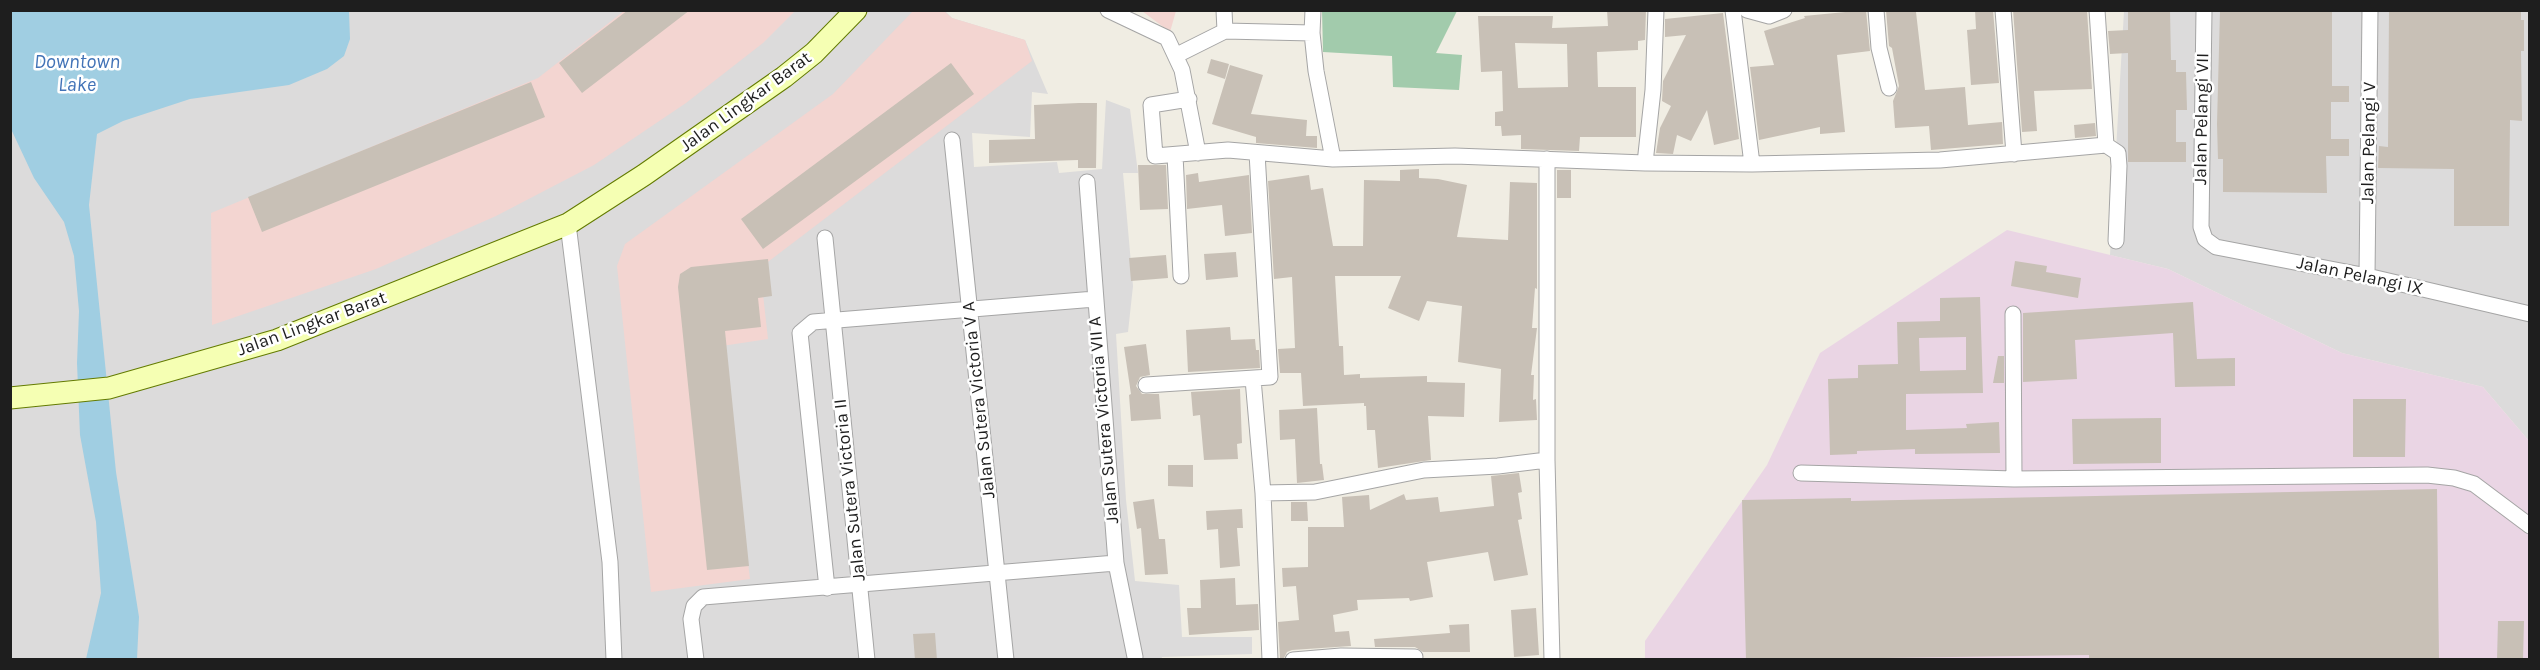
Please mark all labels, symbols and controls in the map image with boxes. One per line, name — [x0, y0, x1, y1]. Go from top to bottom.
street label: Jalan Lingkar Barat — [676, 47, 816, 157]
water label: Downtown Lake — [34, 50, 120, 97]
street label: Jalan Pelangi VII — [2190, 53, 2214, 185]
street label: Jalan Pelangi V — [2357, 82, 2381, 204]
street label: Jalan Pelangi IX — [2295, 252, 2425, 300]
street label: Jalan Lingkar Barat — [234, 287, 390, 361]
street label: Jalan Sutera Victoria V A — [958, 300, 1000, 500]
street label: Jalan Sutera Victoria VII A — [1084, 315, 1124, 525]
street label: Jalan Sutera Victoria II — [830, 398, 870, 582]

